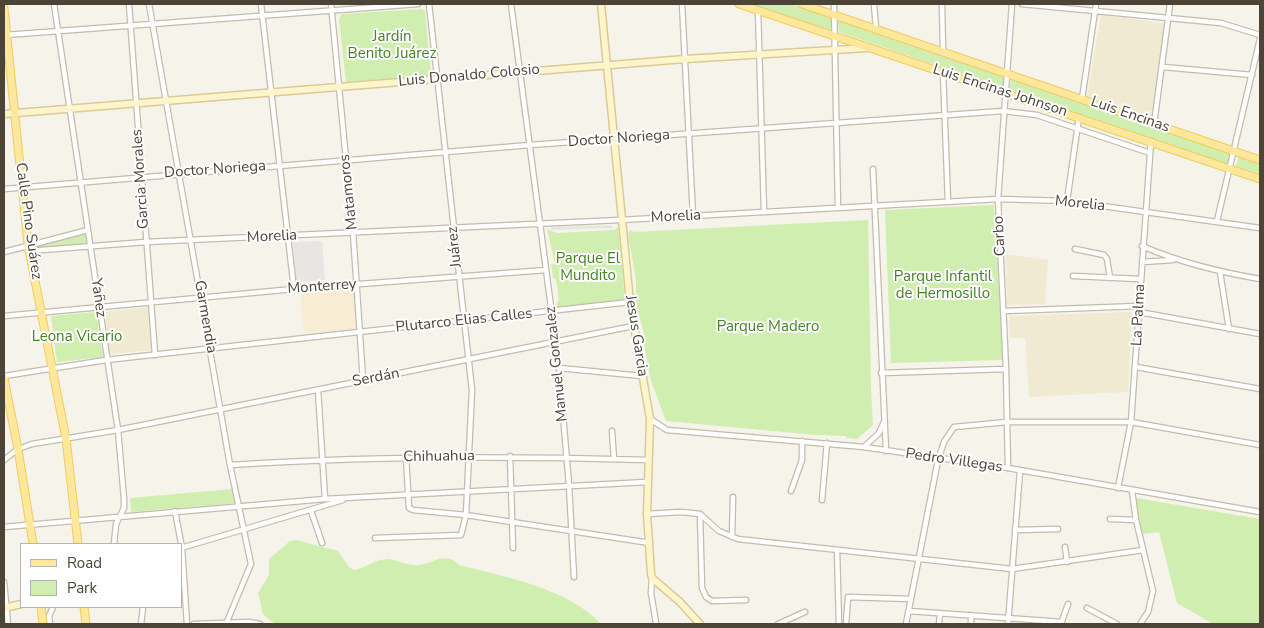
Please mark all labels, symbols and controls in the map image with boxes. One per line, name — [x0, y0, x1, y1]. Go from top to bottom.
park label: Jardín Benito Juárez — [348, 28, 436, 63]
street label: Luis Donaldo Colosio — [398, 61, 540, 91]
street label: Luis Encinas Johnson — [930, 61, 1070, 121]
street label: Luis Encinas — [1088, 93, 1172, 137]
street label: Doctor Noriega — [567, 126, 671, 152]
street label: Garcia Morales — [129, 128, 153, 230]
street label: Matamoros — [336, 153, 362, 231]
street label: Doctor Noriega — [163, 157, 267, 183]
street label: Calle Pino Suárez — [11, 161, 45, 281]
street label: Morelia — [1054, 192, 1106, 216]
street label: Morelia — [650, 207, 702, 227]
street label: Carbo — [990, 215, 1010, 257]
street label: Juárez — [444, 225, 466, 269]
street label: Morelia — [246, 227, 298, 247]
park label: Parque El Mundito — [556, 250, 620, 285]
park label: Parque Infantil de Hermosillo — [894, 268, 992, 303]
street label: Monterrey — [287, 276, 357, 298]
street label: Yañez — [86, 277, 110, 319]
street label: Garmendia — [190, 279, 220, 355]
street label: La Palma — [1128, 283, 1150, 347]
street label: Jesus Garcia — [621, 294, 651, 378]
street label: Plutarco Elias Calles — [395, 305, 533, 337]
street label: Manuel Gonzalez — [542, 305, 572, 423]
park label: Parque Madero — [717, 318, 819, 336]
park label: Leona Vicario — [32, 328, 122, 346]
street label: Serdán — [351, 365, 401, 391]
street label: Pedro Villegas — [904, 445, 1004, 477]
street label: Chihuahua — [403, 447, 475, 467]
legend — [20, 543, 182, 608]
text: Road — [67, 553, 102, 573]
text: Park — [67, 578, 97, 598]

